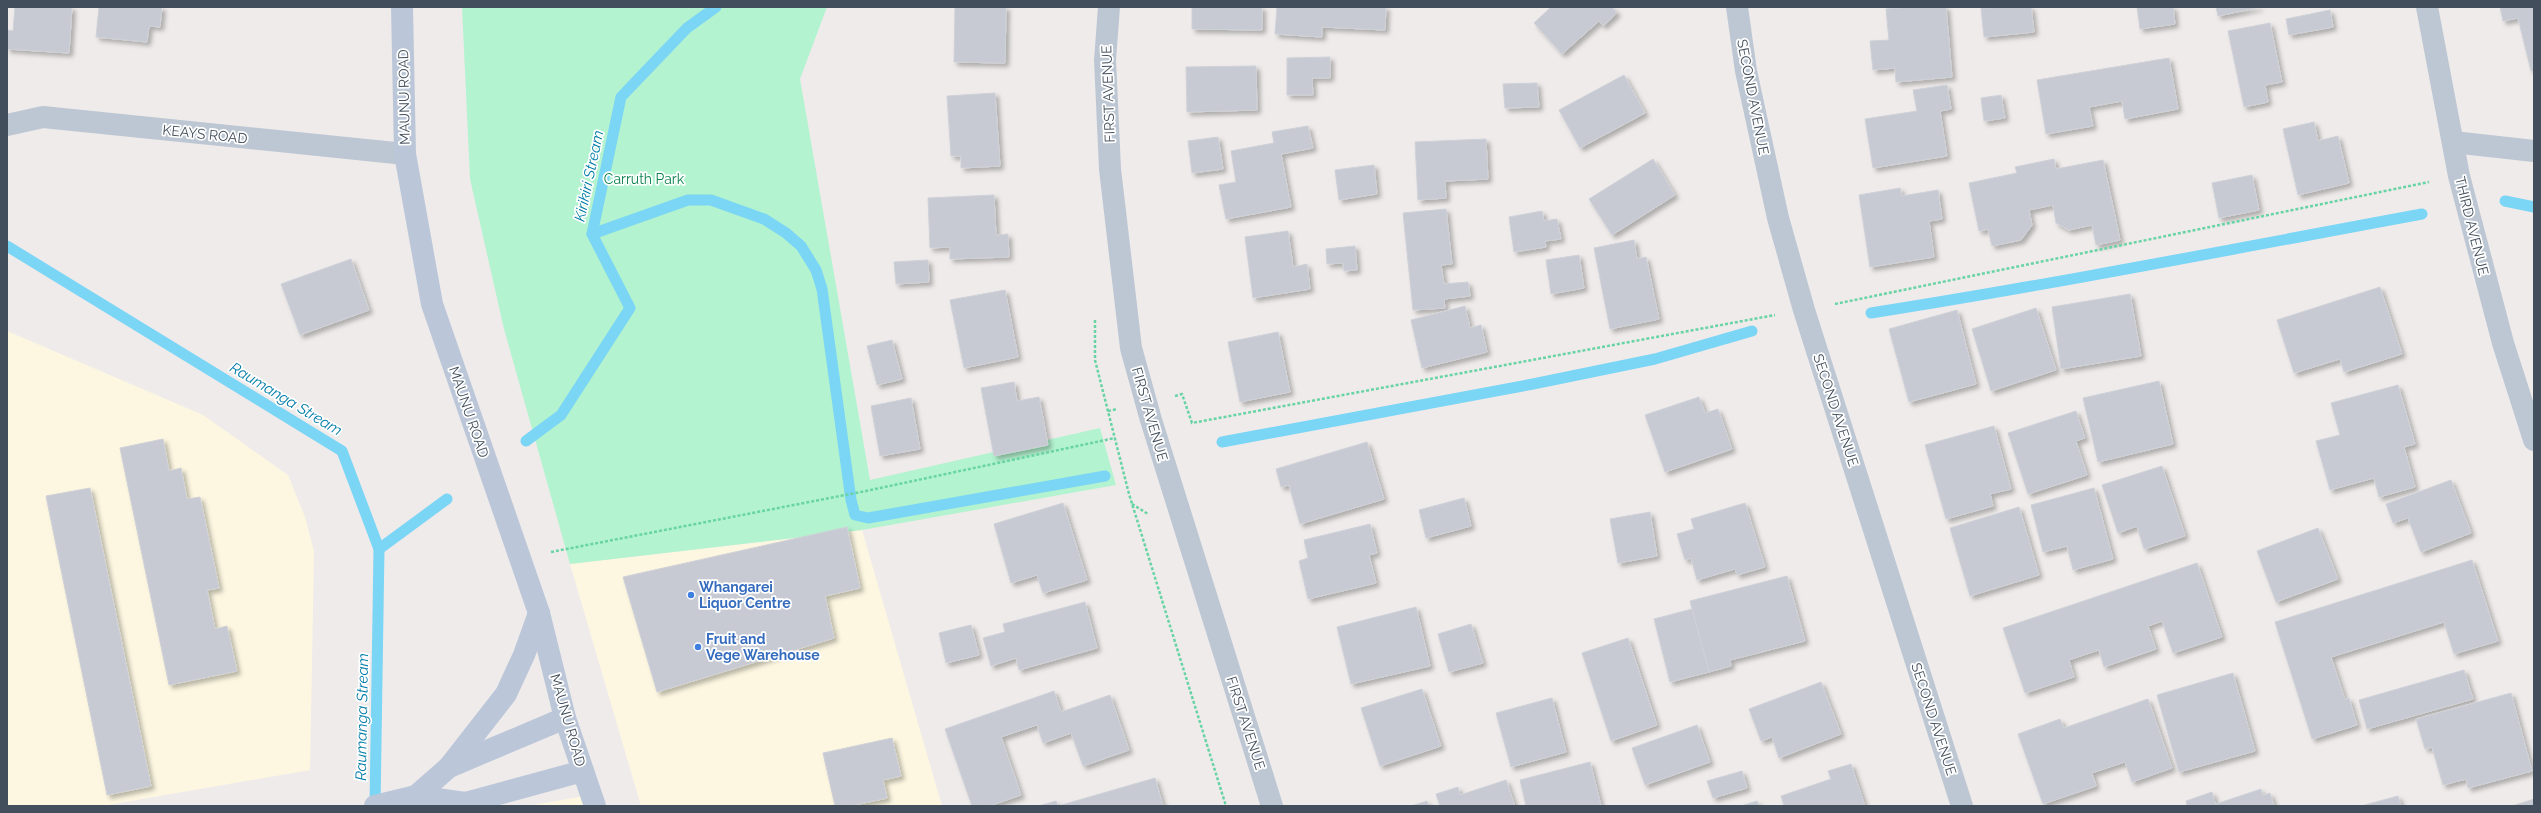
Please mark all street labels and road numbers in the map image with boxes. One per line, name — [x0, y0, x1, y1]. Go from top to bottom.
street label: SECOND AVENUE — [1734, 38, 1772, 156]
street label: FIRST AVENUE — [1098, 45, 1118, 143]
street label: MAUNU ROAD — [395, 49, 413, 145]
street label: KEAYS ROAD — [162, 122, 248, 146]
street label: THIRD AVENUE — [2452, 175, 2492, 277]
street label: SECOND AVENUE — [1810, 352, 1862, 468]
street label: MAUNU ROAD — [446, 364, 492, 460]
street label: FIRST AVENUE — [1129, 365, 1171, 463]
street label: SECOND AVENUE — [1908, 661, 1960, 777]
street label: MAUNU ROAD — [547, 672, 589, 768]
street label: FIRST AVENUE — [1223, 674, 1269, 772]

